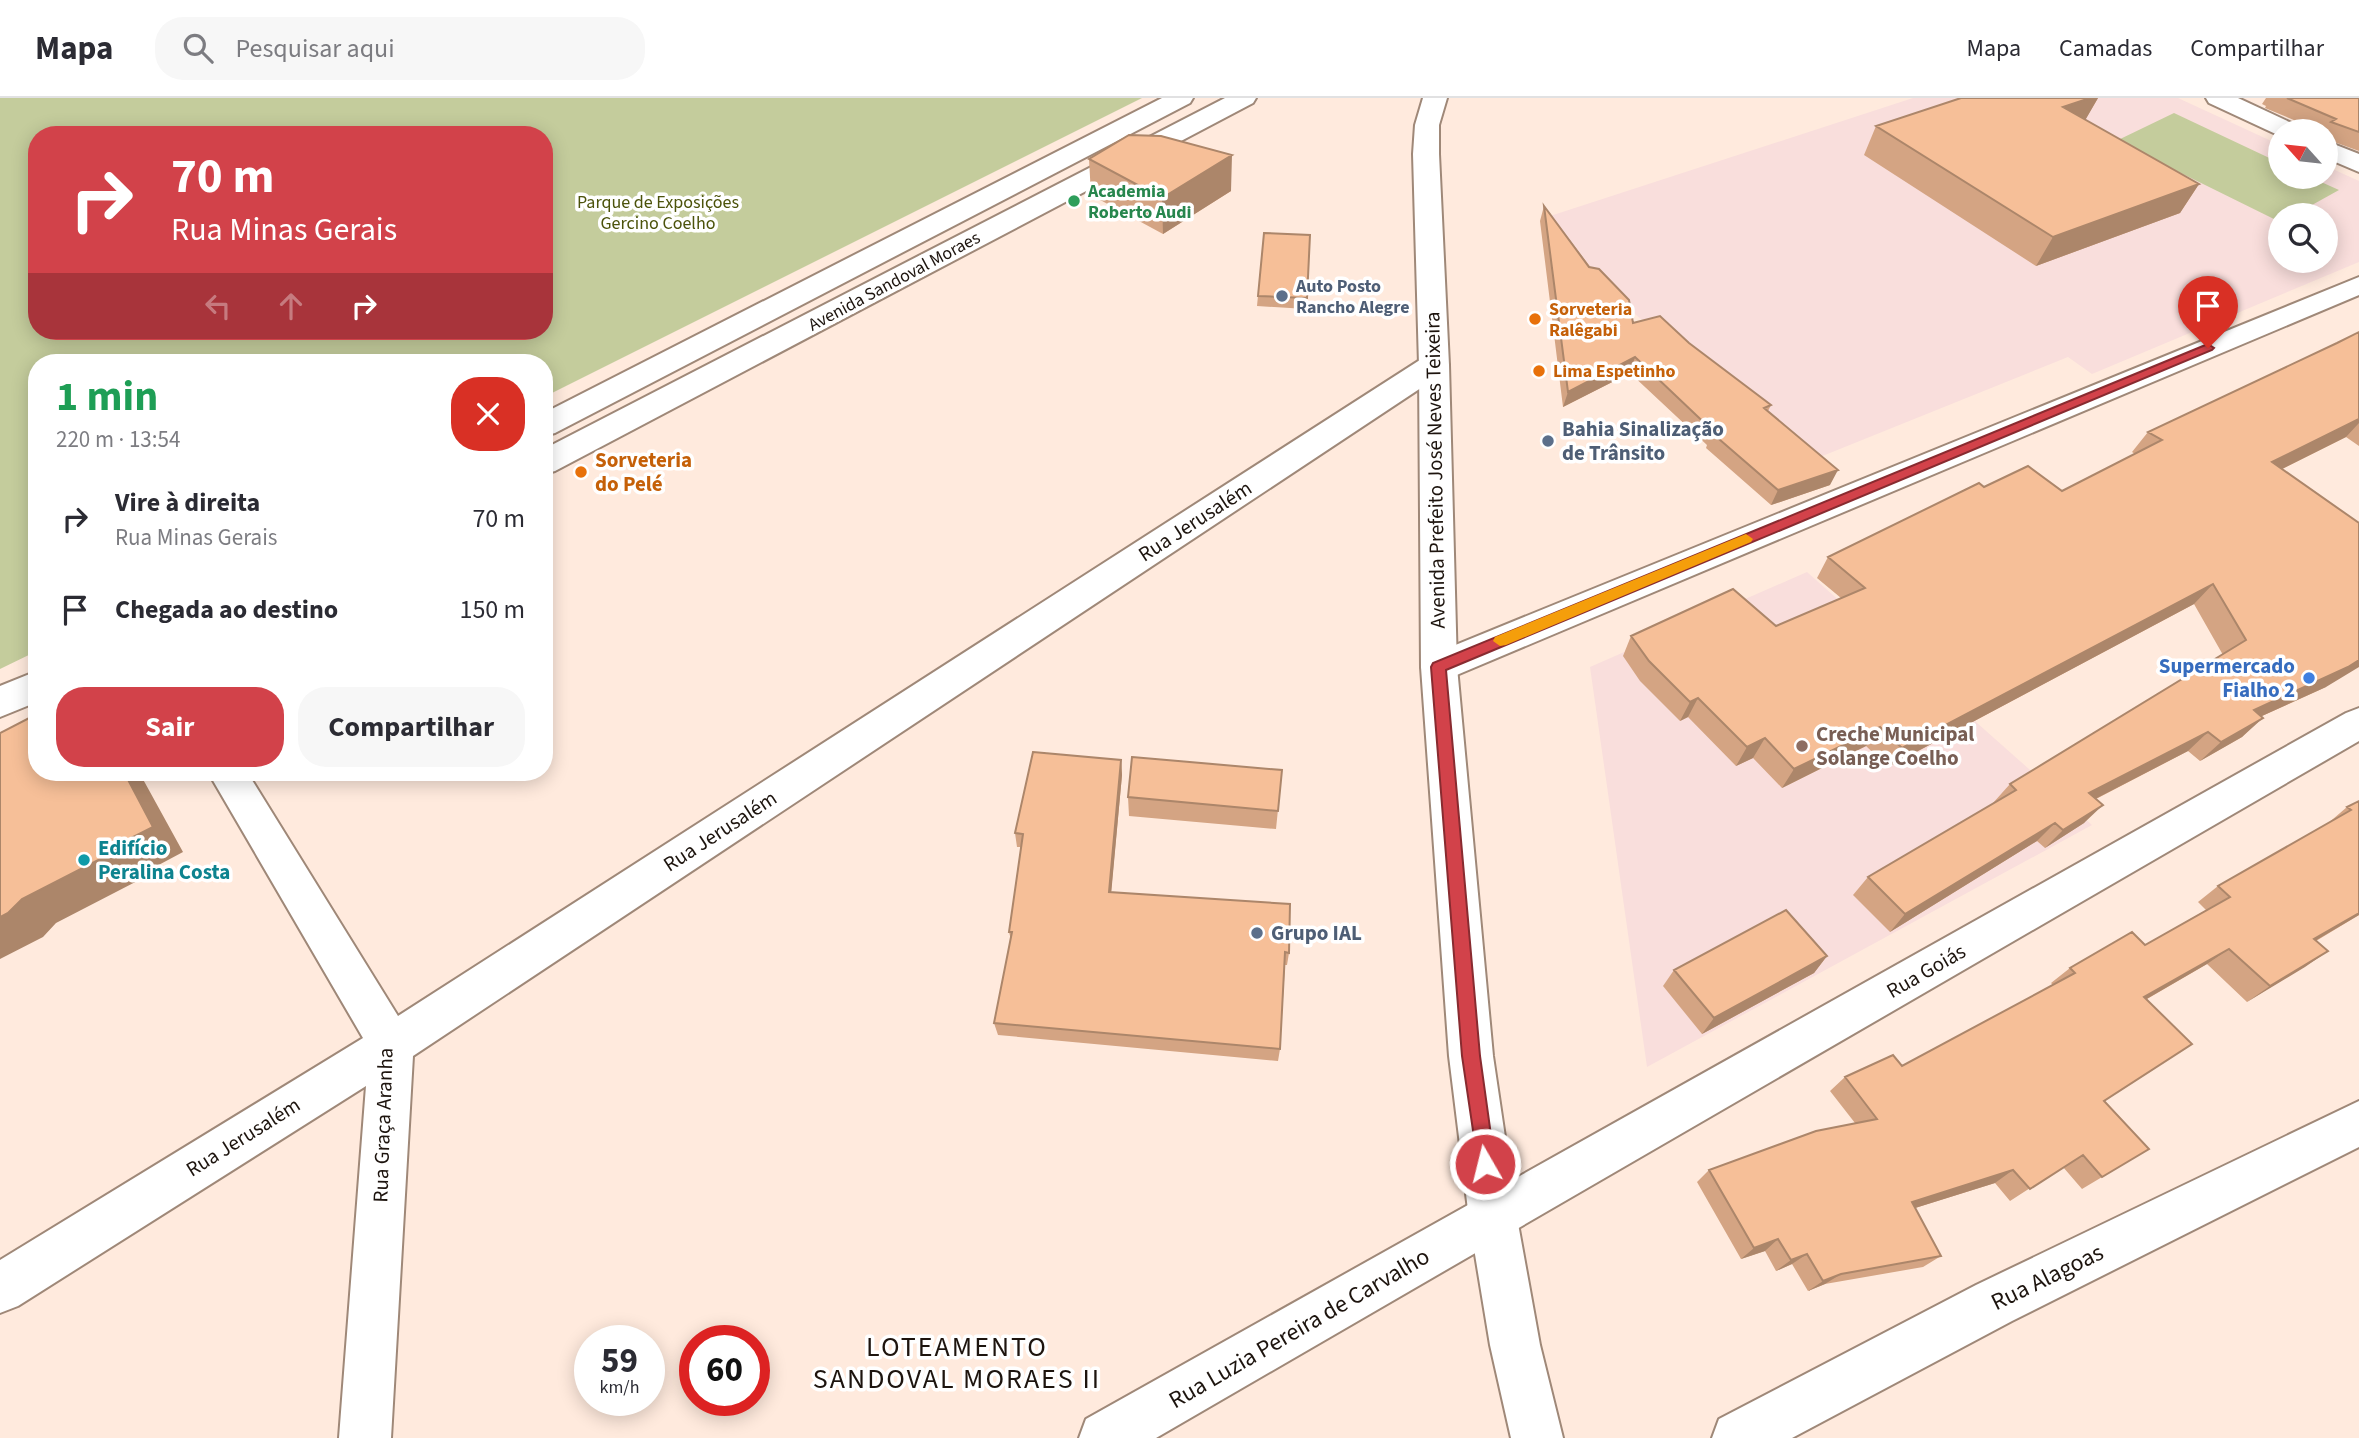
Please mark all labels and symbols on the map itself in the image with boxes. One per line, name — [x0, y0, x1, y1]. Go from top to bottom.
north arrow — [2268, 119, 2338, 189]
place label: Academia Roberto Audi — [1087, 179, 1192, 225]
park label: Parque de Exposições Gercino Coelho — [577, 190, 739, 236]
marker: Academia Roberto Audi — [1066, 193, 1082, 209]
street label: Avenida Sandoval Moraes — [804, 225, 985, 337]
place label: Auto Posto Rancho Alegre — [1295, 274, 1410, 320]
pin — [2178, 276, 2238, 348]
marker: Auto Posto Rancho Alegre — [1274, 288, 1290, 304]
place label: Sorveteria Ralêgabi — [1549, 297, 1632, 343]
street label: Avenida Prefeito José Neves Teixeira — [1417, 311, 1453, 629]
marker: Sorveteria Ralêgabi — [1527, 311, 1543, 327]
place label: Lima Espetinho — [1553, 359, 1676, 384]
marker: Lima Espetinho — [1531, 363, 1547, 379]
place label: Bahia Sinalização de Trânsito — [1562, 414, 1724, 468]
marker: Bahia Sinalização de Trânsito — [1540, 433, 1556, 449]
place label: Sorveteria do Pelé — [595, 445, 692, 499]
marker: Sorveteria do Pelé — [573, 464, 589, 480]
street label: Rua Jerusalém — [1132, 473, 1258, 569]
place label: Supermercado Fialho 2 — [2159, 651, 2295, 705]
marker: Supermercado Fialho 2 — [2301, 670, 2317, 686]
place label: Creche Municipal Solange Coelho — [1816, 719, 1974, 773]
marker: Creche Municipal Solange Coelho — [1794, 738, 1810, 754]
street label: Rua Jerusalém — [657, 783, 783, 879]
place label: Edifício Peralina Costa — [98, 833, 230, 887]
marker: Edifício Peralina Costa — [76, 852, 92, 868]
place label: Grupo IAL — [1271, 918, 1362, 948]
marker: Grupo IAL — [1249, 925, 1265, 941]
street label: Rua Goiás — [1881, 936, 1971, 1006]
street label: Rua Graça Aranha — [365, 1047, 401, 1203]
street label: Rua Jerusalém — [180, 1090, 306, 1184]
position arrow — [1448, 1127, 1522, 1201]
street label: Rua Alagoas — [1985, 1235, 2109, 1320]
street label: Rua Luzia Pereira de Carvalho — [1162, 1239, 1436, 1418]
speed limit sign: 60 — [679, 1325, 770, 1416]
district label: LOTEAMENTO SANDOVAL MORAES II — [813, 1327, 1101, 1399]

